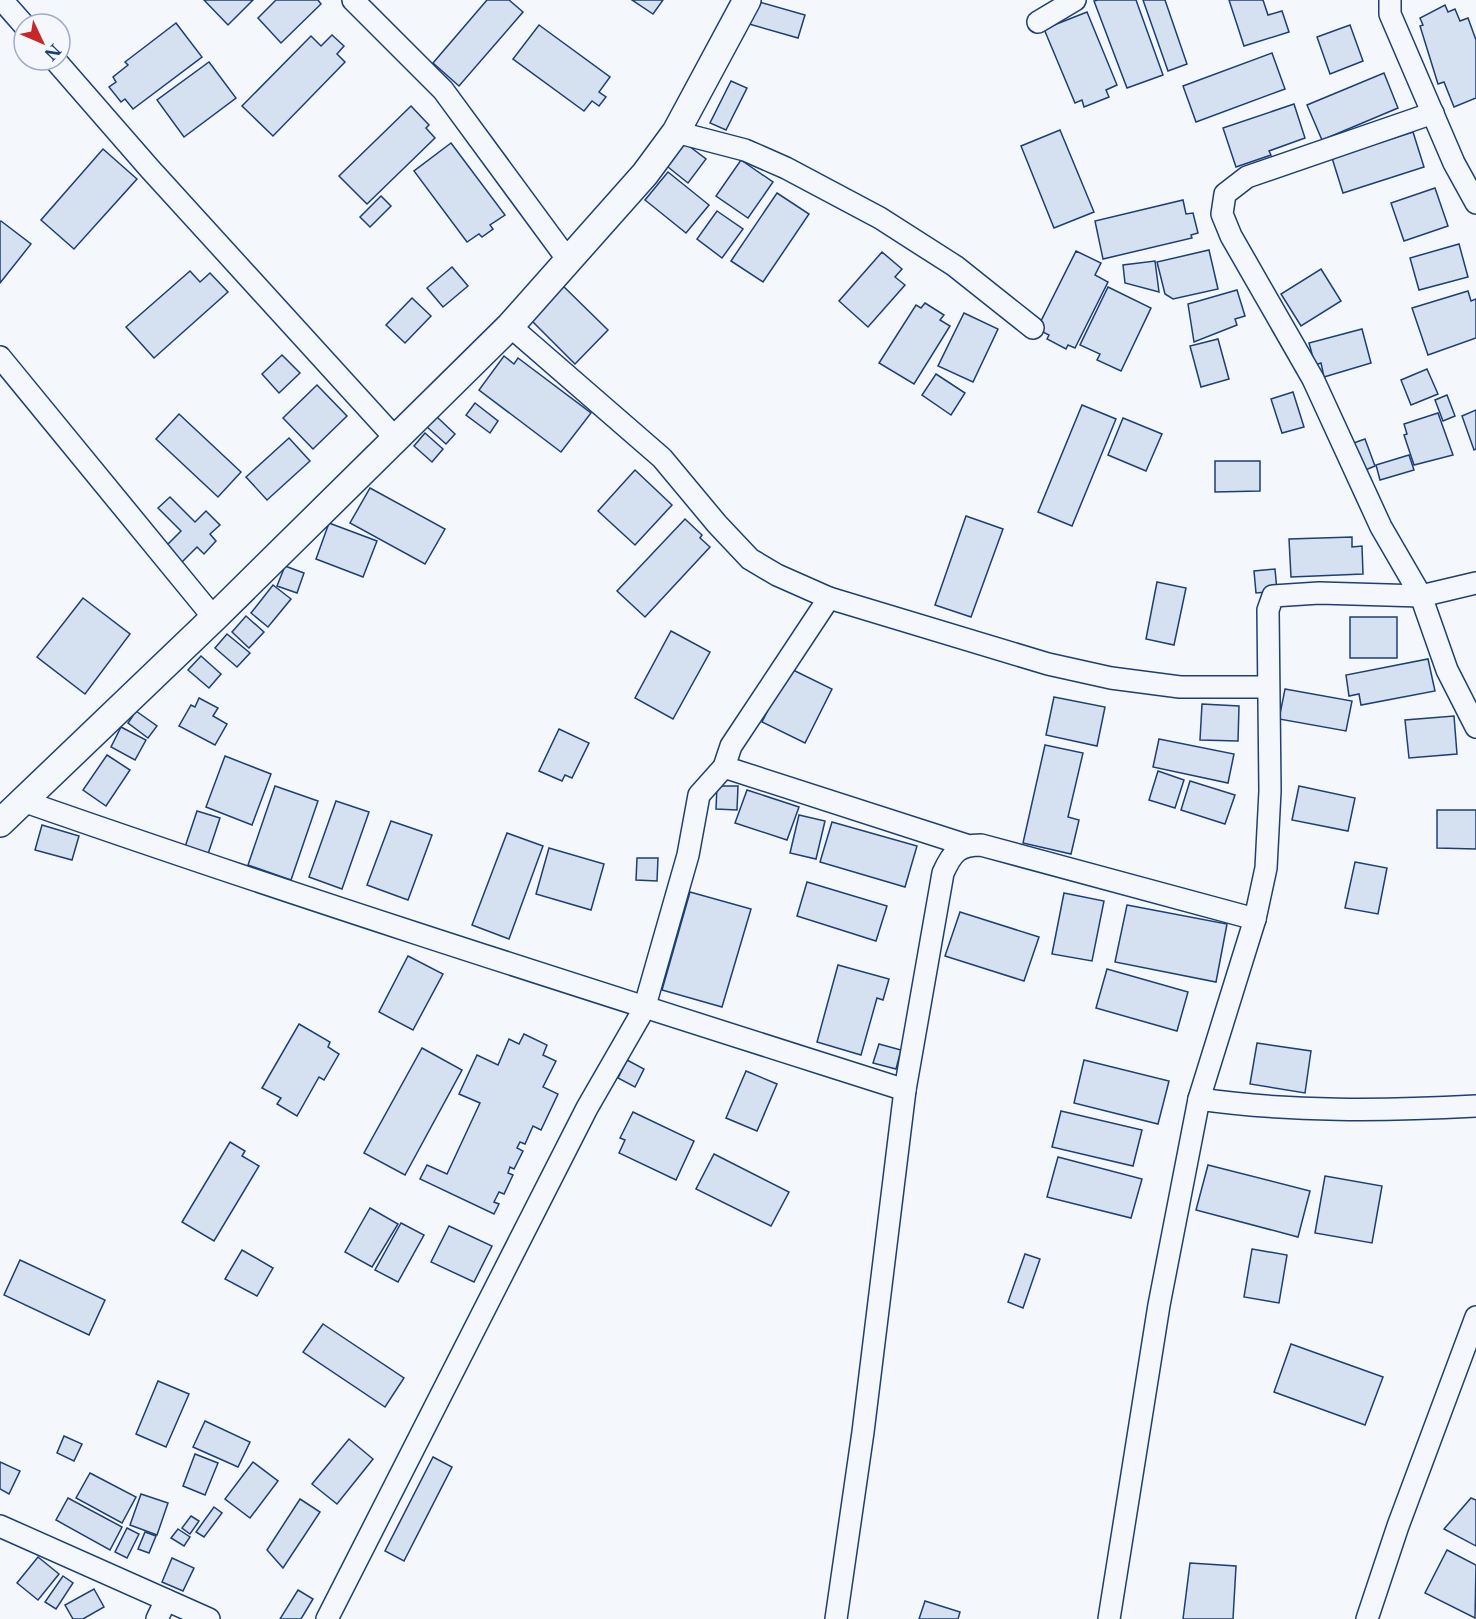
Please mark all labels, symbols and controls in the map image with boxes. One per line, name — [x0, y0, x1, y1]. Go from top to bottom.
north arrow — [12, 12, 72, 72]
text: N — [40, 40, 65, 65]

